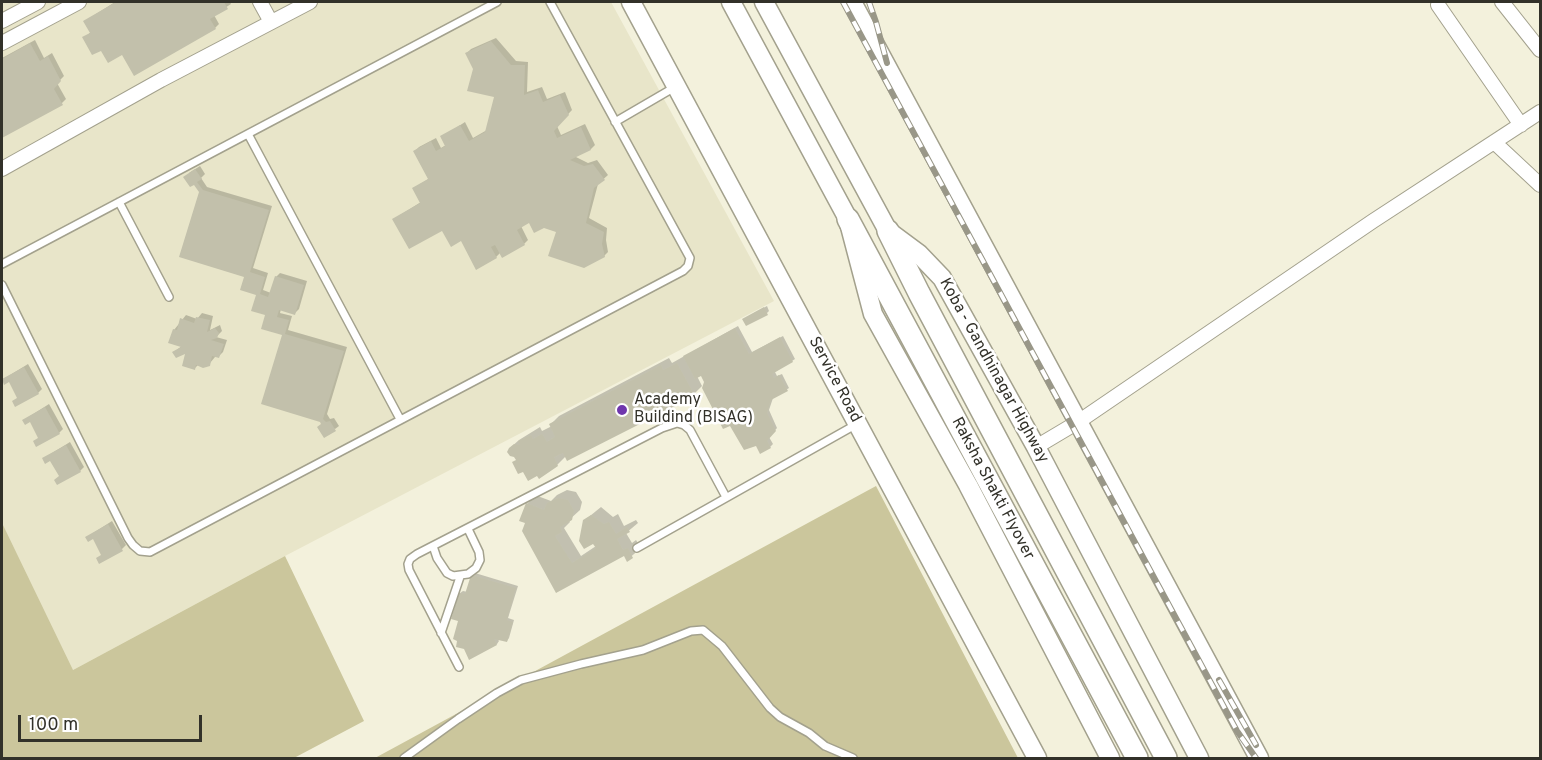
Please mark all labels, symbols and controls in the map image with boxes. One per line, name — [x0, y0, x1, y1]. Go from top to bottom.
street label: Koba - Gandhinagar Highway — [934, 275, 1052, 467]
street label: Service Road — [803, 334, 865, 426]
place label: Academy Buildind (BISAG) — [634, 391, 753, 429]
marker: Academy Buildind (BISAG) — [615, 403, 629, 417]
street label: Raksha Shakti Flyover — [946, 415, 1038, 563]
scale bar — [21, 703, 206, 741]
text: 100 m — [29, 714, 78, 737]

